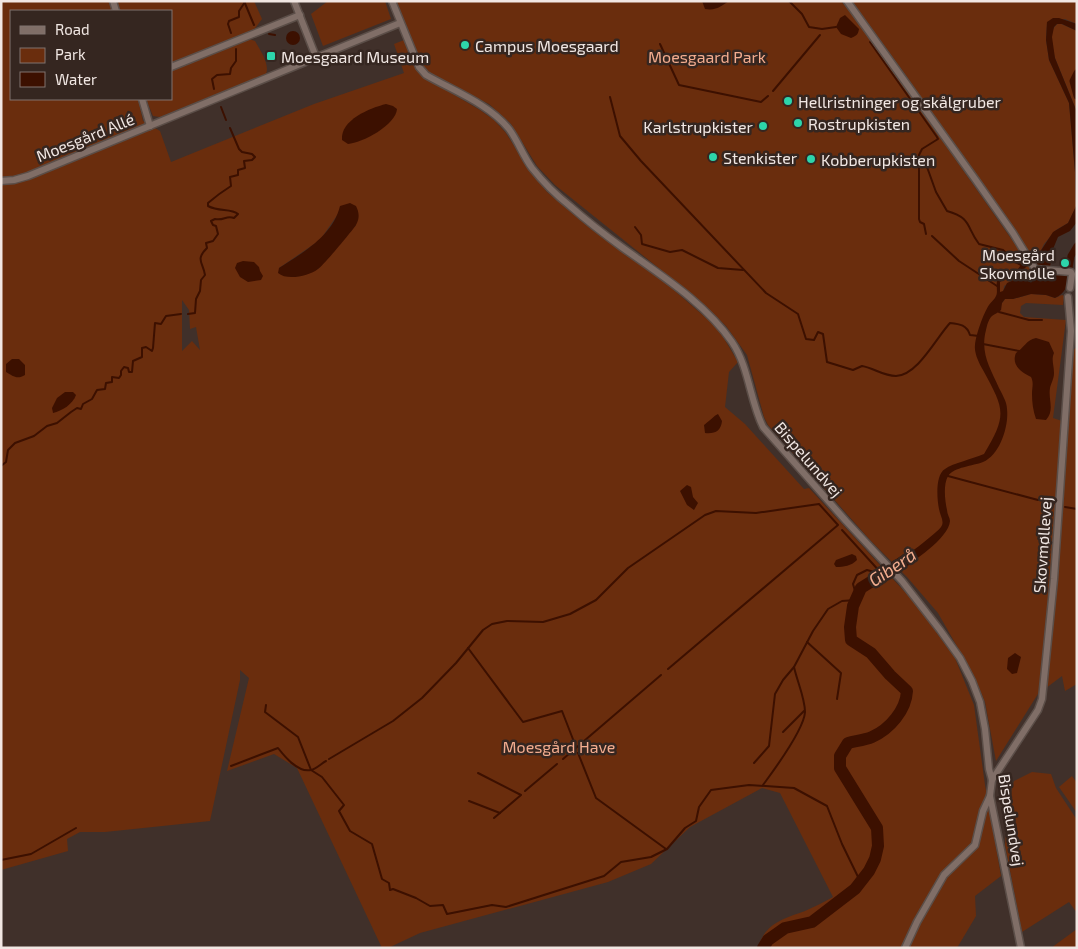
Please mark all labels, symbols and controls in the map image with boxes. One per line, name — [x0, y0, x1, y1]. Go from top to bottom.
legend — [10, 10, 172, 100]
text: Road — [55, 20, 90, 38]
place label: Campus Moesgaard — [475, 36, 619, 55]
marker: Campus Moesgaard — [459, 39, 471, 51]
text: Park — [55, 45, 86, 63]
place label: Moesgaard Museum — [281, 47, 429, 66]
park label: Moesgaard Park — [648, 47, 766, 66]
marker: Moesgaard Museum — [265, 50, 277, 62]
text: Water — [55, 70, 97, 88]
place label: Hellristninger og skålgruber — [798, 92, 1002, 111]
marker: Hellristninger og skålgruber — [782, 95, 794, 107]
street label: Moesgård Allé — [33, 109, 137, 165]
place label: Rostrupkisten — [808, 114, 910, 133]
place label: Karlstrupkister — [643, 117, 754, 136]
marker: Rostrupkisten — [792, 117, 804, 129]
marker: Karlstrupkister — [757, 120, 769, 132]
place label: Stenkister — [723, 148, 798, 167]
place label: Kobberupkisten — [821, 150, 935, 169]
marker: Stenkister — [707, 151, 719, 163]
marker: Kobberupkisten — [805, 153, 817, 165]
place label: Moesgård Skovmølle — [979, 245, 1055, 282]
marker: Moesgård Skovmølle — [1059, 257, 1071, 269]
street label: Bispelundvej — [771, 418, 847, 501]
street label: Skovmøllevej — [1029, 496, 1056, 594]
water label: Giberå — [864, 543, 920, 591]
park label: Moesgård Have — [503, 737, 615, 756]
street label: Bispelundvej — [994, 772, 1029, 868]

